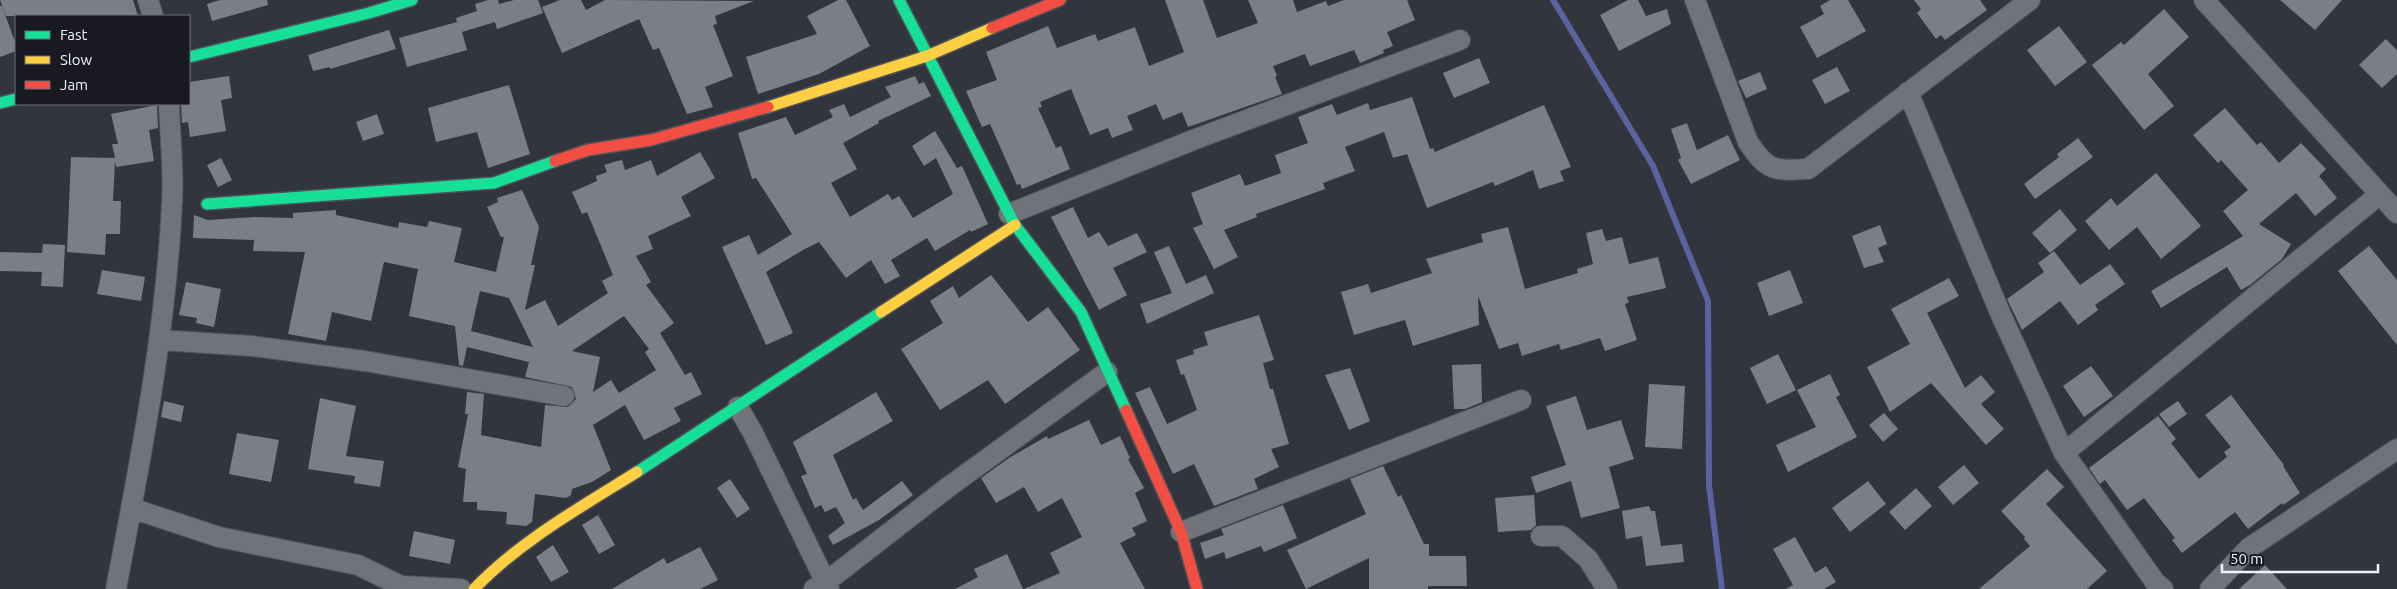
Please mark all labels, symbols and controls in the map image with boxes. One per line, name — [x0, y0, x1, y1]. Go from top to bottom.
legend — [15, 15, 190, 105]
text: Fast — [60, 26, 88, 43]
text: Slow — [60, 51, 93, 68]
text: Jam — [60, 76, 88, 93]
scale bar — [2222, 542, 2378, 574]
text: 50 m — [2230, 550, 2263, 567]

